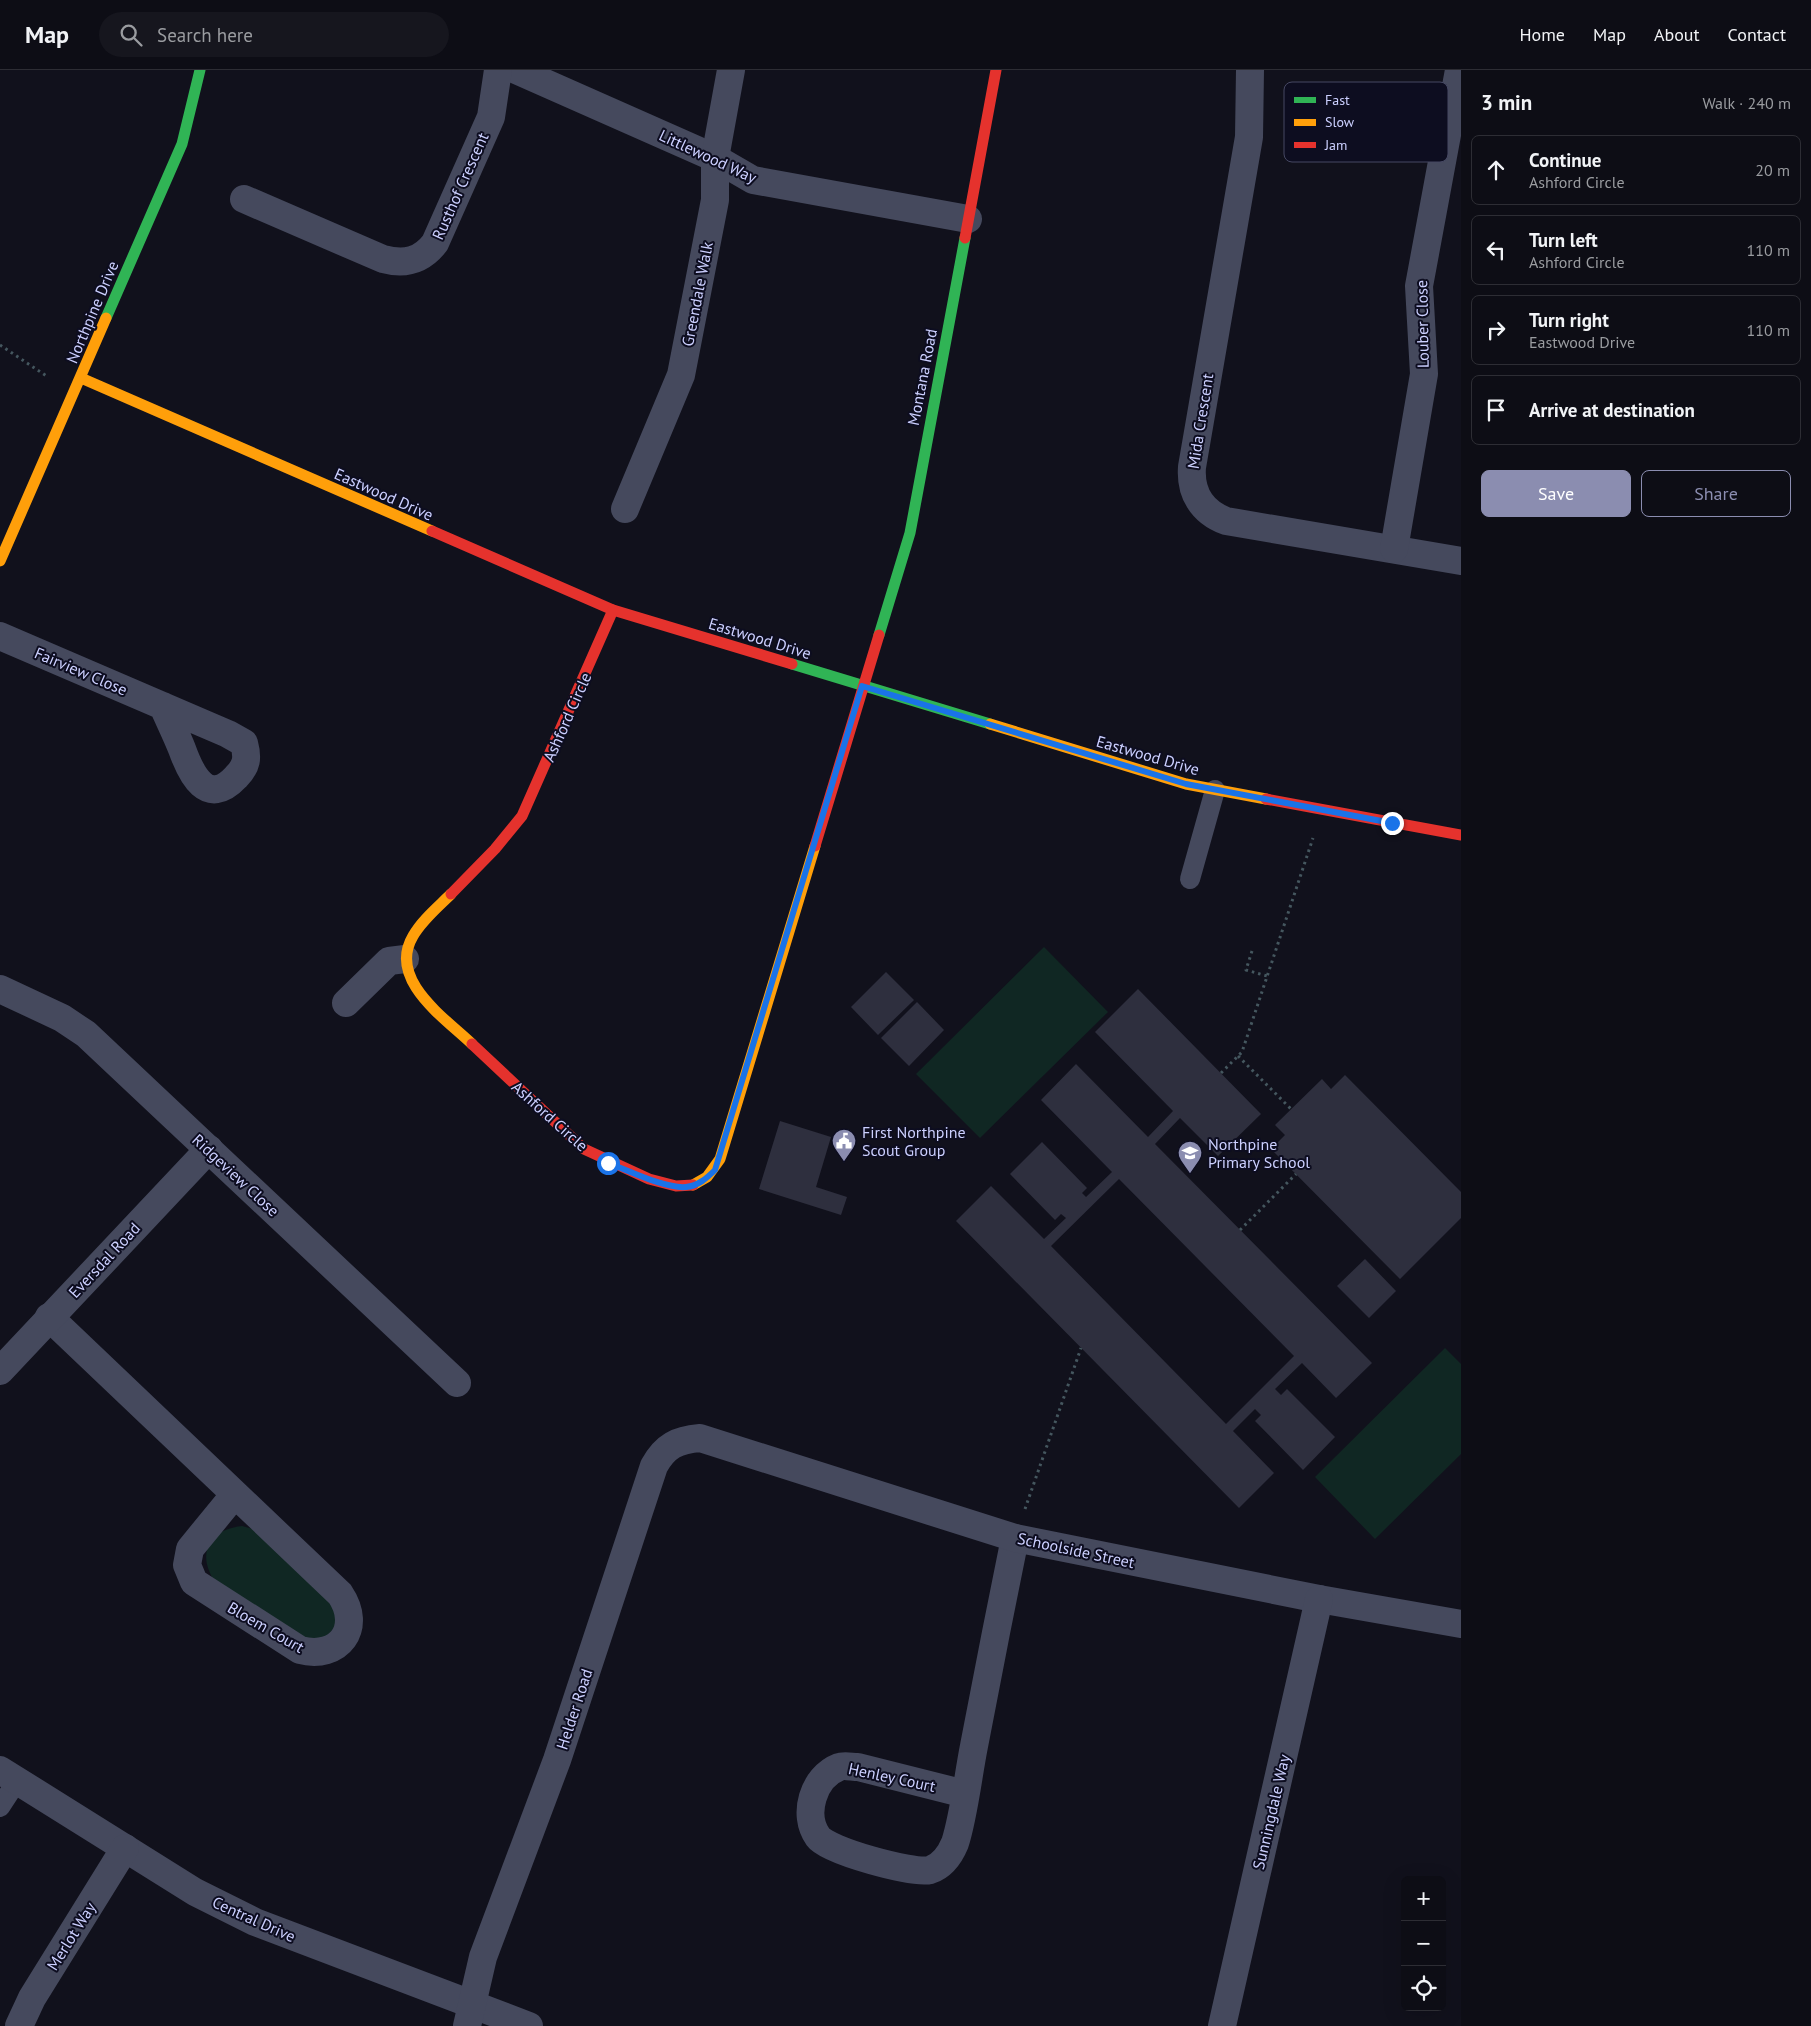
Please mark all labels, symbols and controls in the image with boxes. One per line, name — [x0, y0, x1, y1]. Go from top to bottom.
search box — [99, 12, 449, 57]
text: Map — [25, 19, 69, 50]
icon: search — [117, 21, 145, 49]
text: Search here — [157, 23, 253, 47]
text: Home — [1519, 23, 1565, 46]
text: Map — [1593, 23, 1626, 46]
text: About — [1654, 23, 1700, 46]
text: Contact — [1728, 23, 1786, 46]
legend — [1284, 82, 1448, 162]
text: 3 min — [1481, 89, 1532, 116]
text: Fast — [1325, 91, 1350, 109]
text: Walk · 240 m — [1702, 93, 1791, 113]
text: Slow — [1325, 113, 1355, 131]
street label: Littlewood Way — [656, 125, 760, 188]
street label: Rusthof Crescent — [427, 129, 493, 243]
text: Jam — [1324, 136, 1347, 154]
text: Continue — [1529, 148, 1601, 172]
icon: ahead — [1482, 156, 1510, 184]
text: 20 m — [1755, 160, 1790, 180]
text: Ashford Circle — [1529, 172, 1625, 192]
text: Turn left — [1529, 228, 1598, 252]
icon: left — [1482, 236, 1510, 264]
street label: Greendale Walk — [677, 240, 717, 348]
text: 110 m — [1747, 240, 1790, 260]
text: Ashford Circle — [1529, 252, 1625, 272]
street label: Northpine Drive — [61, 258, 123, 366]
street label: Louber Close — [1411, 280, 1433, 368]
text: Turn right — [1529, 308, 1609, 332]
icon: right — [1482, 316, 1510, 344]
text: 110 m — [1747, 320, 1790, 340]
street label: Montana Road — [903, 327, 941, 427]
text: Eastwood Drive — [1529, 332, 1635, 352]
street label: Mida Crescent — [1183, 371, 1217, 470]
icon: arrive — [1482, 396, 1510, 424]
text: Arrive at destination — [1529, 398, 1695, 422]
street label: Eastwood Drive — [331, 463, 437, 525]
button: Save — [1481, 470, 1631, 517]
button: Share — [1641, 470, 1791, 517]
street label: Eastwood Drive — [706, 613, 814, 663]
street label: Fairview Close — [32, 642, 130, 700]
street label: Ashford Circle — [538, 669, 596, 765]
street label: Eastwood Drive — [1094, 731, 1202, 779]
route end — [1381, 812, 1404, 835]
street label: Ashford Circle — [508, 1077, 592, 1155]
place label: First Northpine Scout Group — [862, 1122, 966, 1160]
public building icon: First Northpine Scout Group — [831, 1128, 857, 1162]
street label: Ridgeview Close — [188, 1130, 284, 1220]
place label: Northpine Primary School — [1208, 1134, 1310, 1172]
school or university icon: Northpine Primary School — [1177, 1140, 1203, 1174]
route start — [597, 1152, 620, 1175]
street label: Eversdal Road — [64, 1218, 144, 1302]
street label: Schoolside Street — [1016, 1528, 1137, 1572]
street label: Bloem Court — [224, 1597, 308, 1657]
street label: Helder Road — [552, 1666, 596, 1752]
street label: Sunningdale Way — [1248, 1752, 1294, 1872]
street label: Henley Court — [847, 1758, 938, 1796]
map controls — [1401, 1876, 1446, 2011]
button: + — [1401, 1876, 1446, 1921]
street label: Central Drive — [209, 1892, 299, 1946]
street label: Merlot Way — [42, 1898, 100, 1974]
button: − — [1401, 1921, 1446, 1966]
button: locate — [1401, 1966, 1446, 2011]

